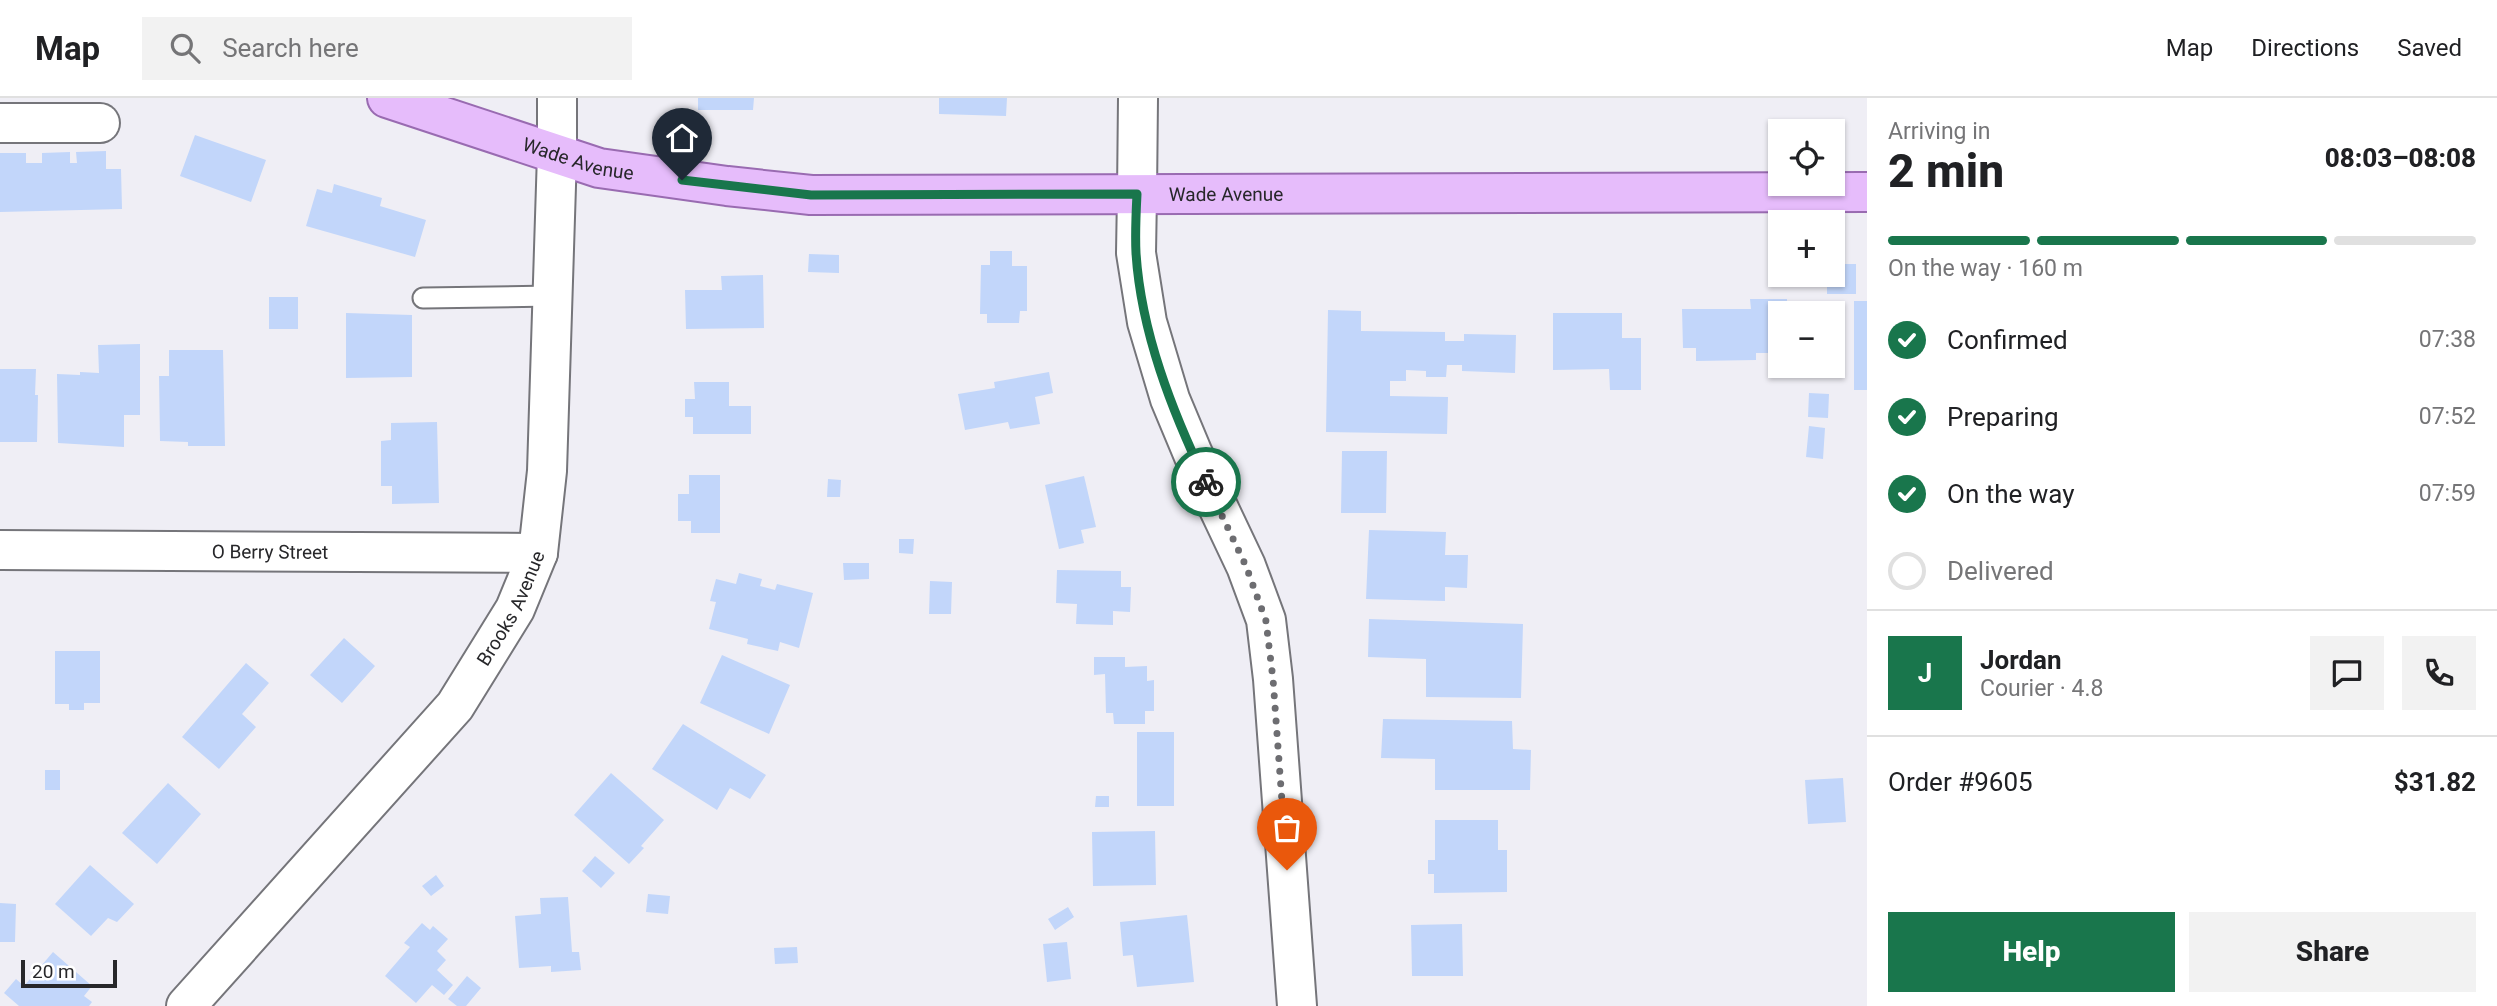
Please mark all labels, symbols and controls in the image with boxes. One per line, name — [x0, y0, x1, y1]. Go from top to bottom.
search box — [142, 17, 632, 80]
text: Map — [35, 29, 100, 68]
icon: search — [166, 29, 204, 67]
text: Search here — [222, 33, 359, 63]
text: Map — [2166, 34, 2213, 62]
text: Directions — [2251, 34, 2359, 62]
text: Saved — [2397, 34, 2462, 62]
pin — [652, 108, 712, 180]
text: Arriving in — [1888, 118, 1991, 145]
icon: home — [663, 119, 701, 157]
map controls — [1768, 119, 1845, 378]
button: locate — [1768, 119, 1845, 196]
street label: Wade Avenue — [520, 133, 635, 185]
text: 08:03–08:08 — [2325, 143, 2476, 173]
text: 2 min — [1888, 144, 2004, 198]
street label: Wade Avenue — [1169, 183, 1283, 206]
button: + — [1768, 210, 1845, 287]
text: On the way · 160 m — [1888, 255, 2083, 282]
button: − — [1768, 301, 1845, 378]
icon: check — [1888, 321, 1926, 359]
text: Confirmed — [1947, 325, 2068, 355]
text: 07:38 — [2419, 326, 2476, 353]
icon: check — [1888, 398, 1926, 436]
text: Preparing — [1947, 402, 2059, 432]
text: 07:52 — [2419, 403, 2476, 430]
courier — [1171, 447, 1241, 517]
icon: bike — [1187, 463, 1225, 501]
icon: check — [1888, 475, 1926, 513]
text: On the way — [1947, 479, 2075, 509]
text: 07:59 — [2419, 480, 2476, 507]
street label: O Berry Street — [212, 540, 328, 564]
street label: Brooks Avenue — [472, 547, 550, 670]
text: Delivered — [1947, 556, 2054, 586]
button: chat — [2310, 636, 2384, 710]
button: phone — [2402, 636, 2476, 710]
text: Jordan — [1980, 645, 2062, 675]
text: J — [1918, 658, 1932, 688]
text: Courier · 4.8 — [1980, 675, 2103, 702]
text: Order #9605 — [1888, 767, 2033, 797]
text: $31.82 — [2394, 767, 2476, 797]
pin — [1257, 798, 1317, 870]
icon: bag — [1268, 809, 1306, 847]
button: Help — [1888, 912, 2175, 992]
button: Share — [2189, 912, 2476, 992]
scale bar — [21, 957, 117, 989]
text: 20 m — [32, 960, 75, 983]

